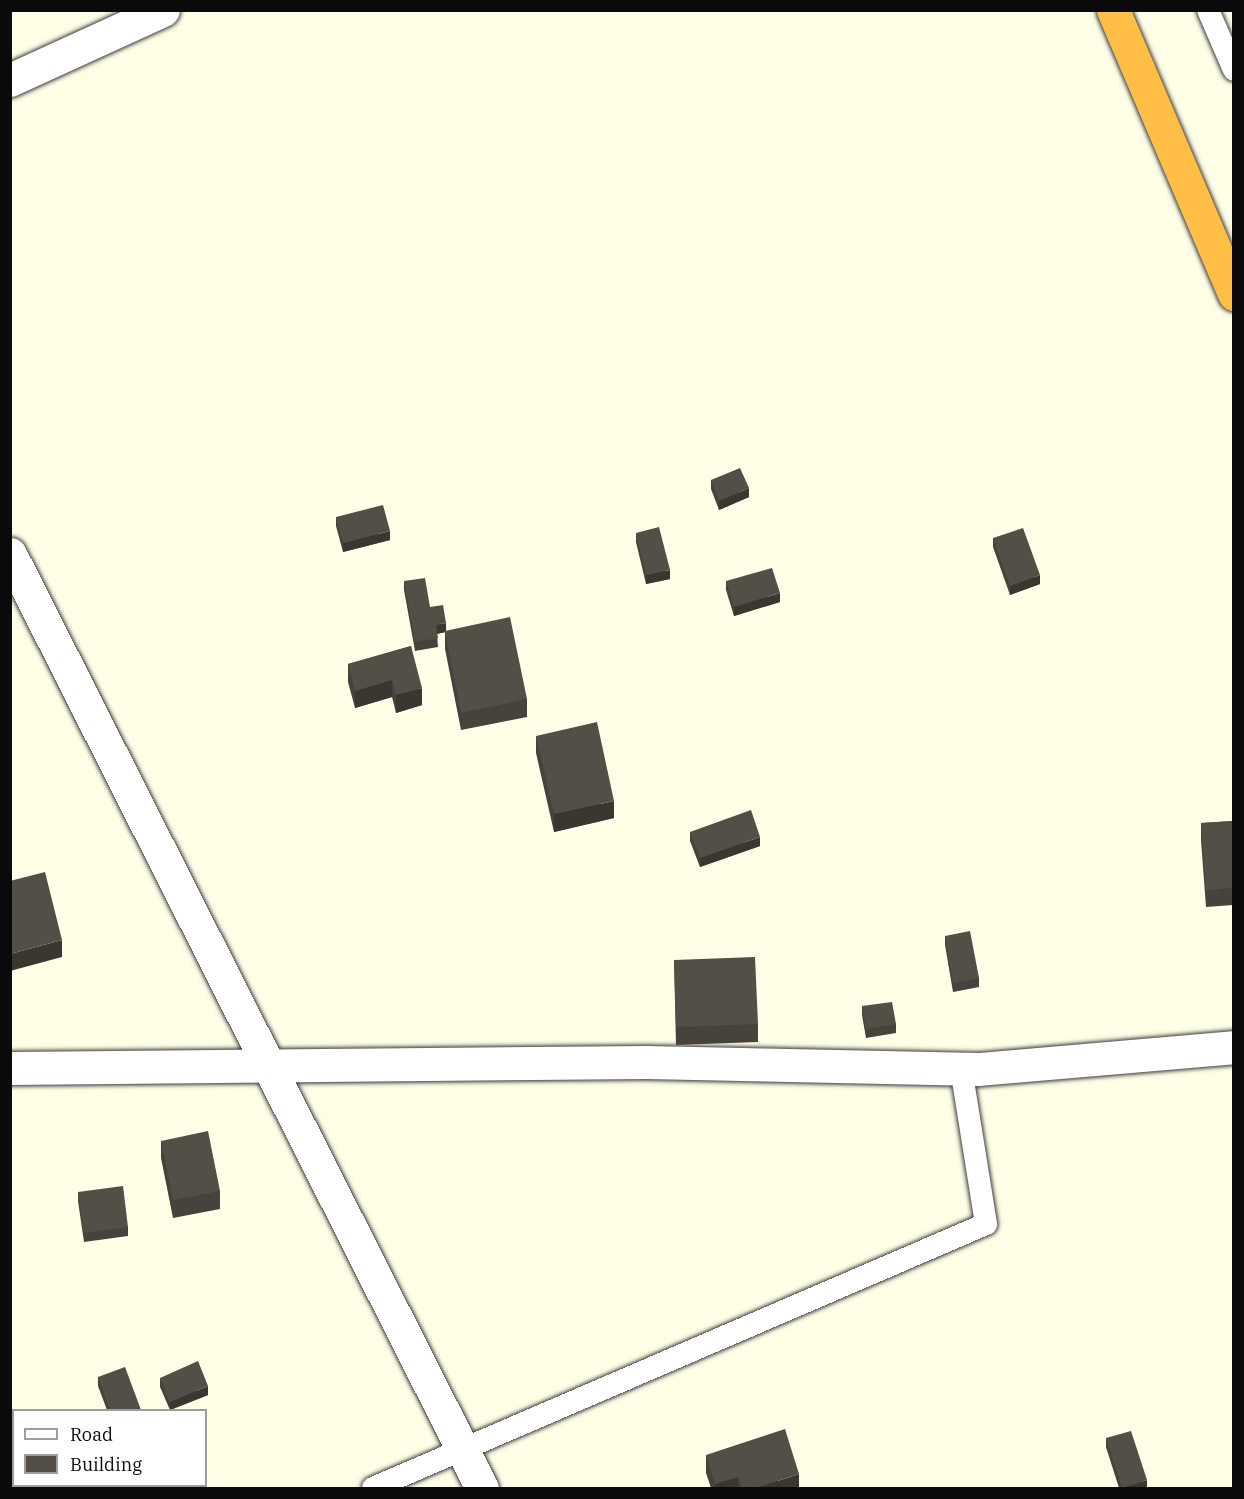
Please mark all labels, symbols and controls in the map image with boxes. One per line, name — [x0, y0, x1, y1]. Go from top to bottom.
legend — [12, 1409, 207, 1487]
text: Road — [70, 1423, 113, 1446]
text: Building — [70, 1453, 142, 1476]

